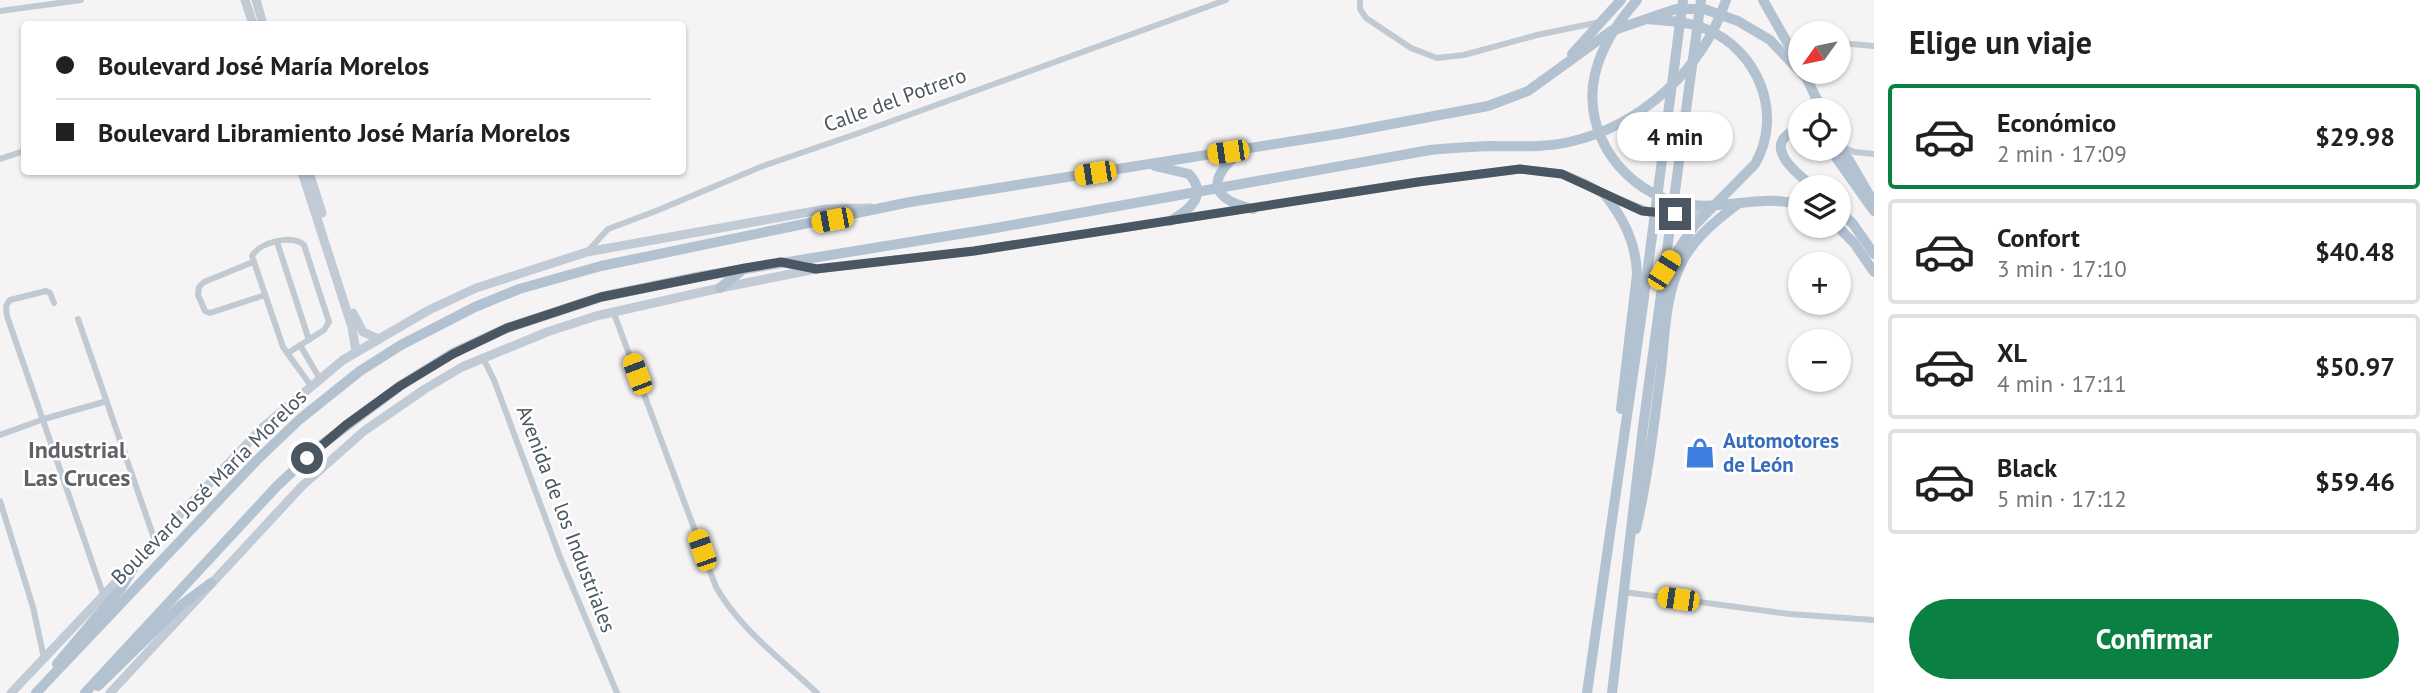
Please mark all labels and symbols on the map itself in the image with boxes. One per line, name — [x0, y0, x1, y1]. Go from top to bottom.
north arrow — [1788, 21, 1852, 84]
street label: Calle del Potrero — [820, 61, 970, 138]
callout: 4 min — [1617, 113, 1733, 162]
car — [1206, 139, 1251, 165]
car — [1073, 159, 1118, 187]
route end — [1659, 198, 1691, 230]
car — [810, 206, 855, 234]
car — [1644, 247, 1685, 293]
car — [620, 351, 655, 397]
street label: Boulevard José María Morelos — [105, 383, 312, 590]
street label: Avenida de los Industriales — [511, 402, 622, 636]
place label: Automotores de León — [1723, 427, 1839, 478]
district label: Industrial Las Cruces — [24, 434, 130, 493]
shop icon: Automotores de León — [1683, 436, 1717, 470]
route start — [291, 442, 323, 474]
car — [686, 527, 719, 573]
car — [1656, 586, 1701, 612]

